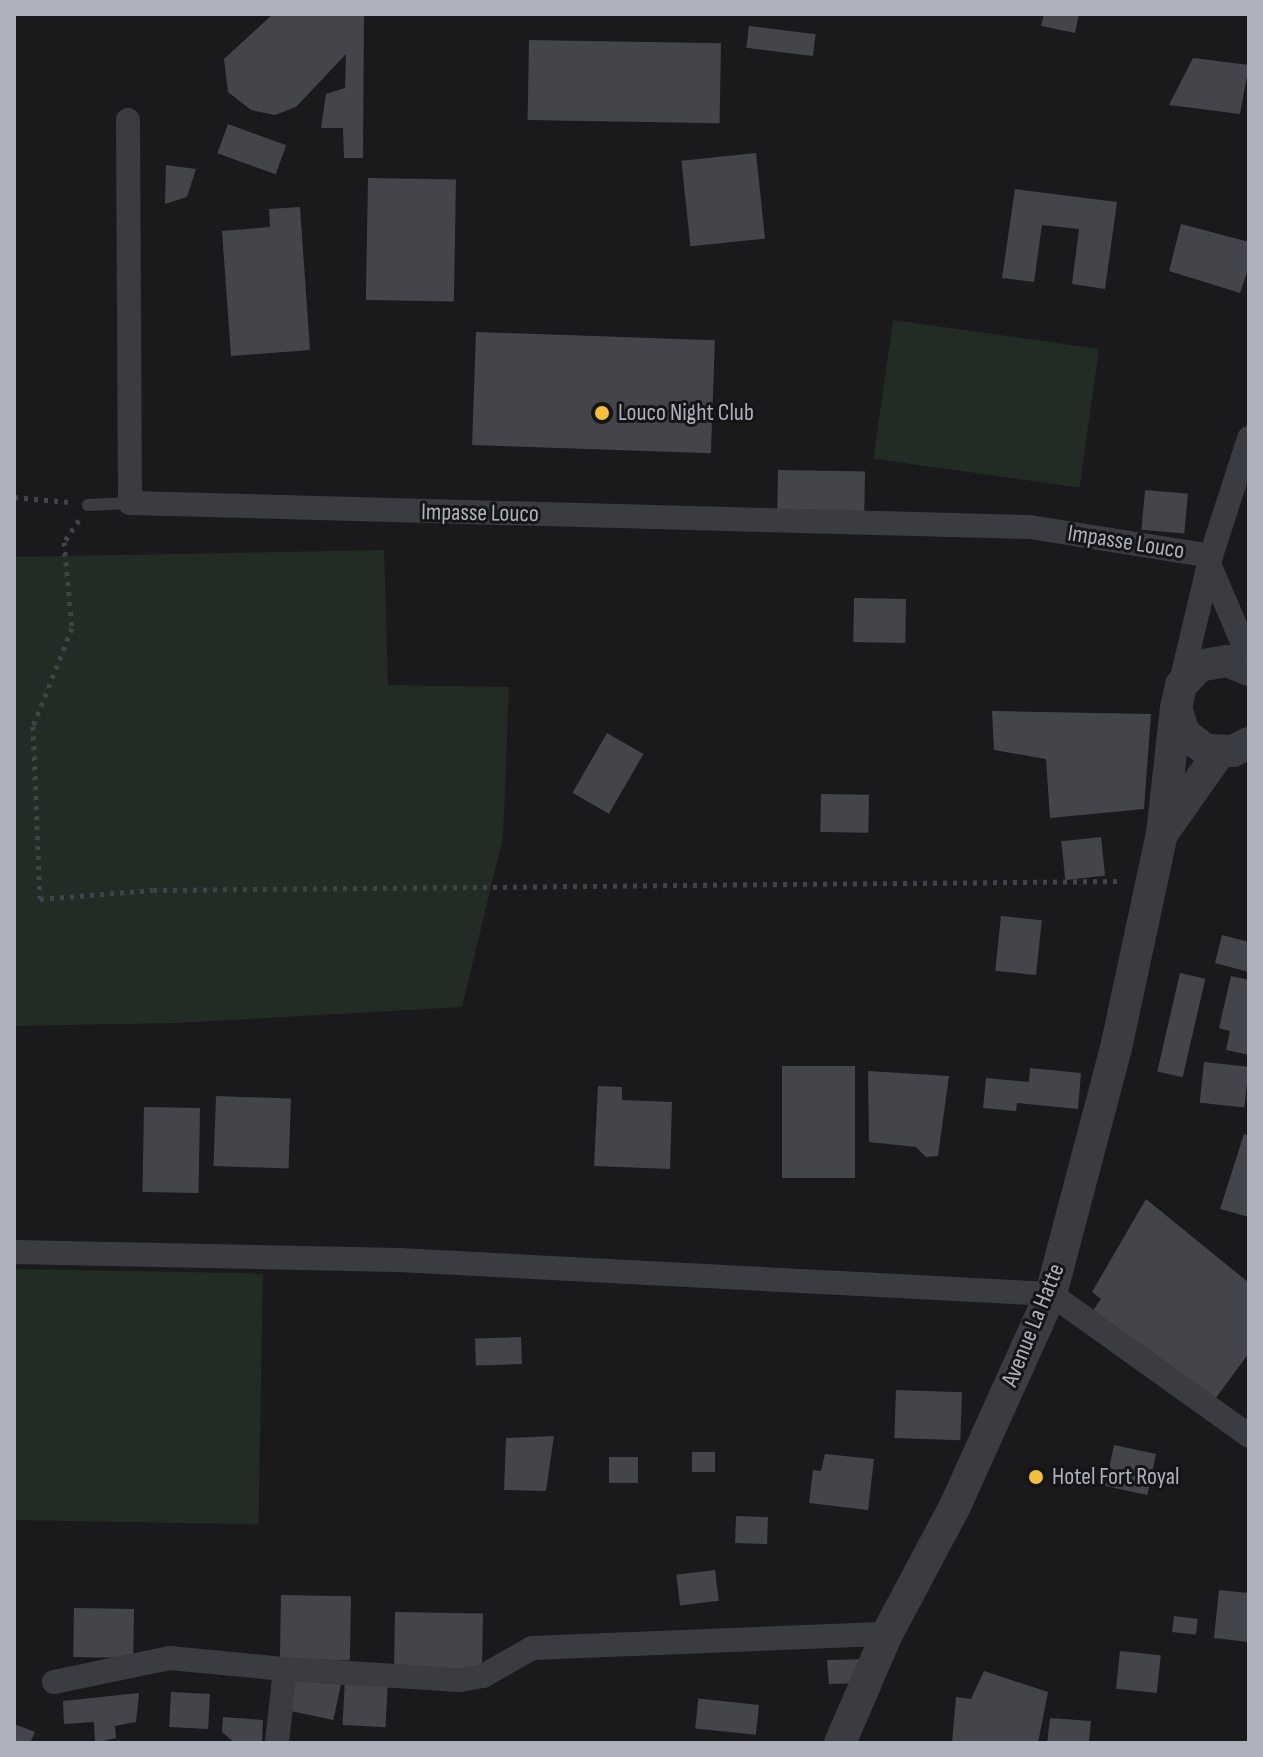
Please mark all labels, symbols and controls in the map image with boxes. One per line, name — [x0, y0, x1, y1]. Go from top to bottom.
place label: Louco Night Club — [618, 399, 754, 427]
marker: Louco Night Club — [593, 404, 611, 422]
street label: Impasse Louco — [421, 498, 539, 528]
street label: Impasse Louco — [1066, 519, 1186, 565]
street label: Avenue La Hatte — [995, 1259, 1071, 1391]
place label: Hotel Fort Royal — [1052, 1463, 1179, 1491]
marker: Hotel Fort Royal — [1027, 1468, 1045, 1486]

